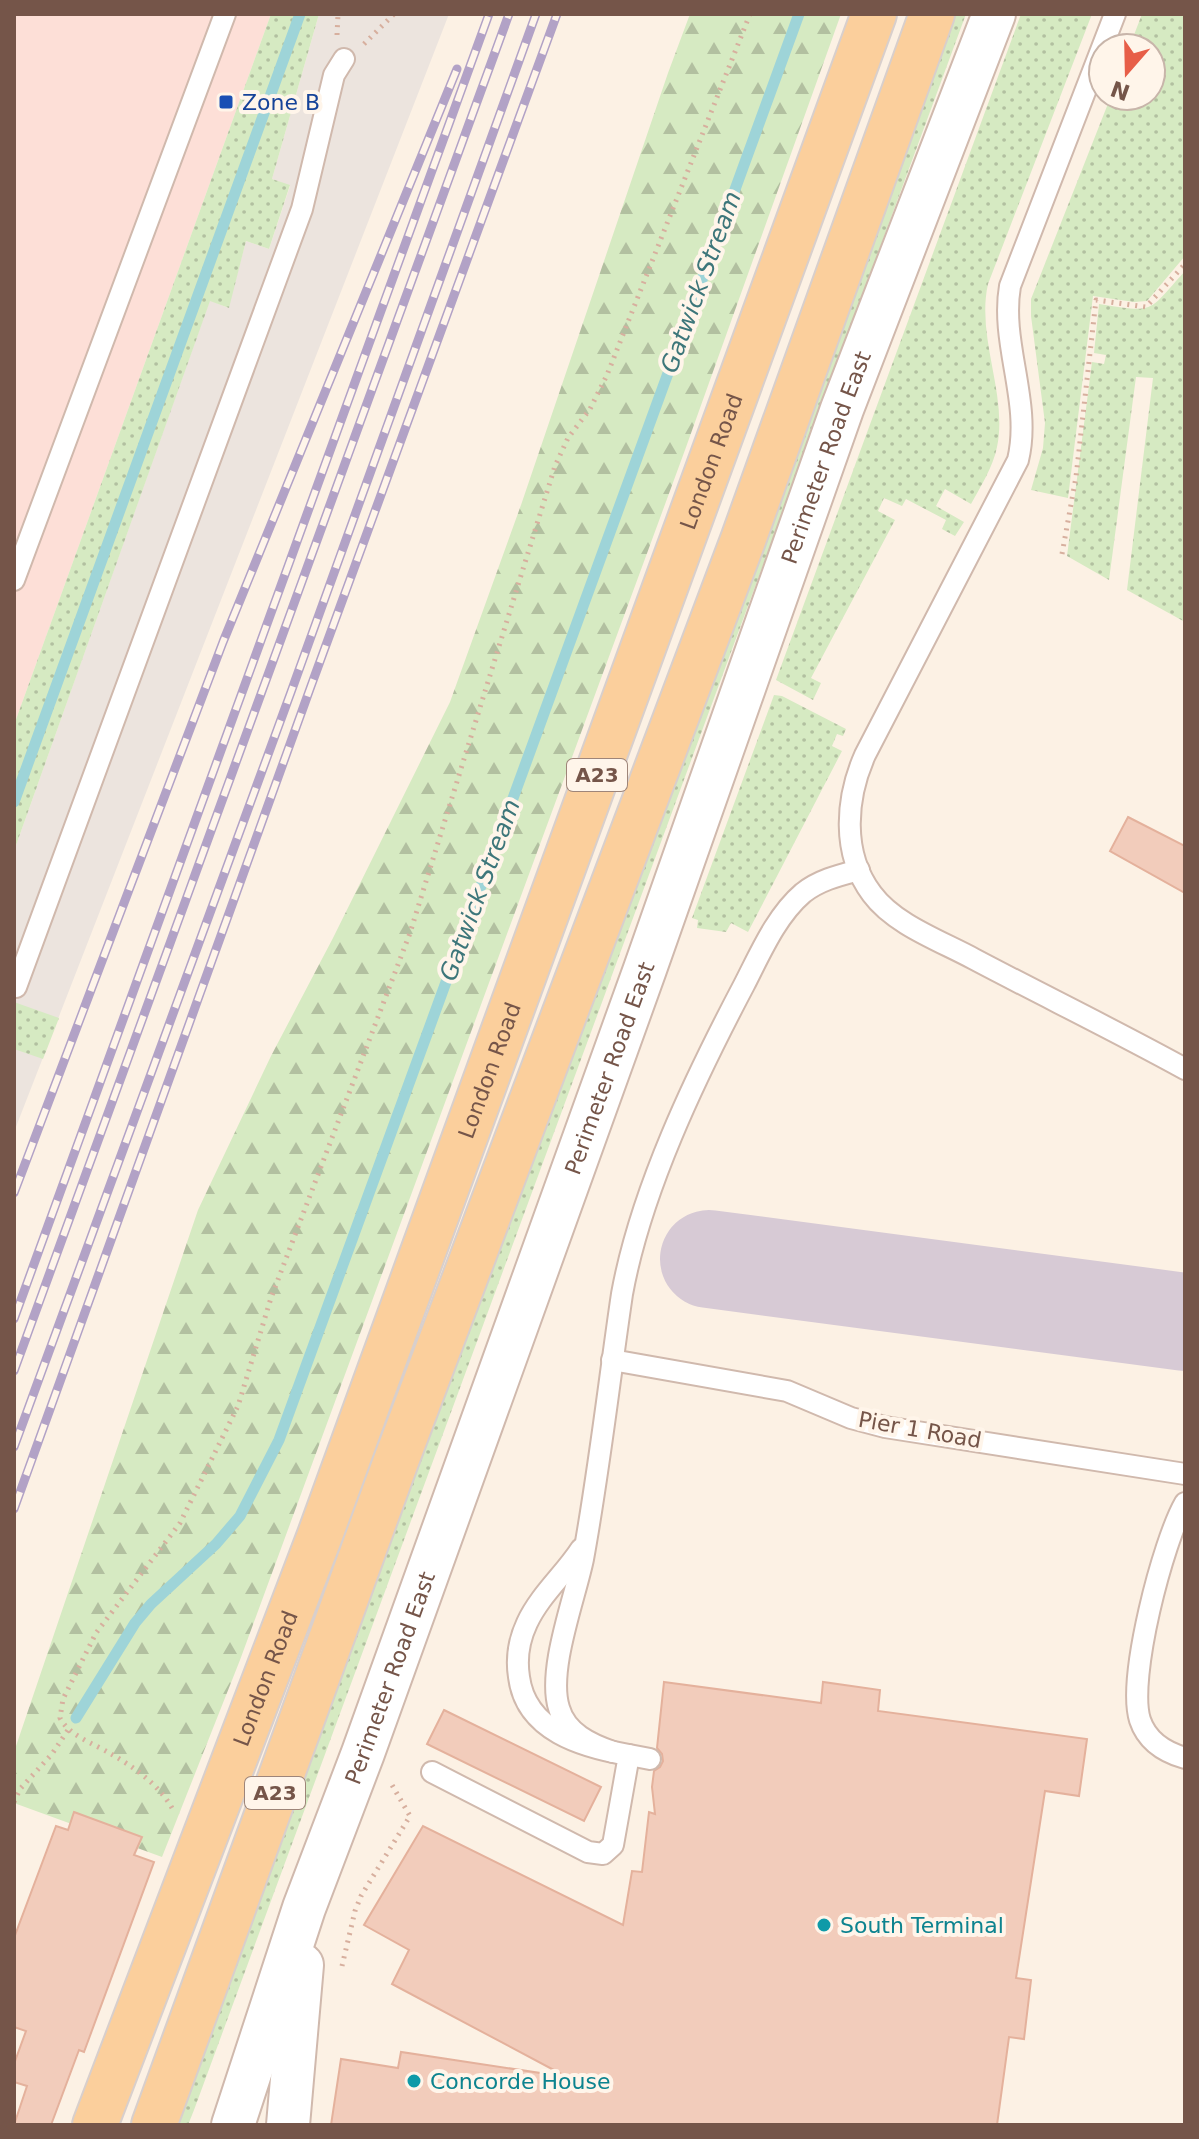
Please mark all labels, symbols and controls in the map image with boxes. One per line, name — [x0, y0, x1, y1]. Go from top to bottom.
north arrow — [1087, 32, 1167, 112]
text: N — [1107, 75, 1133, 105]
place label: Zone B — [242, 90, 320, 115]
marker: Zone B — [217, 93, 235, 111]
water label: Gatwick Stream — [655, 187, 747, 377]
street label: Perimeter Road East — [776, 347, 876, 567]
street label: London Road — [675, 390, 747, 533]
road number: A23 — [567, 759, 627, 791]
water label: Gatwick Stream — [434, 795, 526, 985]
street label: Perimeter Road East — [560, 958, 659, 1178]
street label: London Road — [453, 999, 525, 1142]
street label: Pier 1 Road — [856, 1407, 984, 1453]
street label: Perimeter Road East — [340, 1568, 440, 1788]
street label: London Road — [228, 1607, 302, 1750]
road number: A23 — [245, 1777, 305, 1809]
place label: South Terminal — [840, 1913, 1004, 1938]
marker: South Terminal — [815, 1916, 833, 1934]
place label: Concorde House — [430, 2069, 610, 2094]
marker: Concorde House — [405, 2072, 423, 2090]

